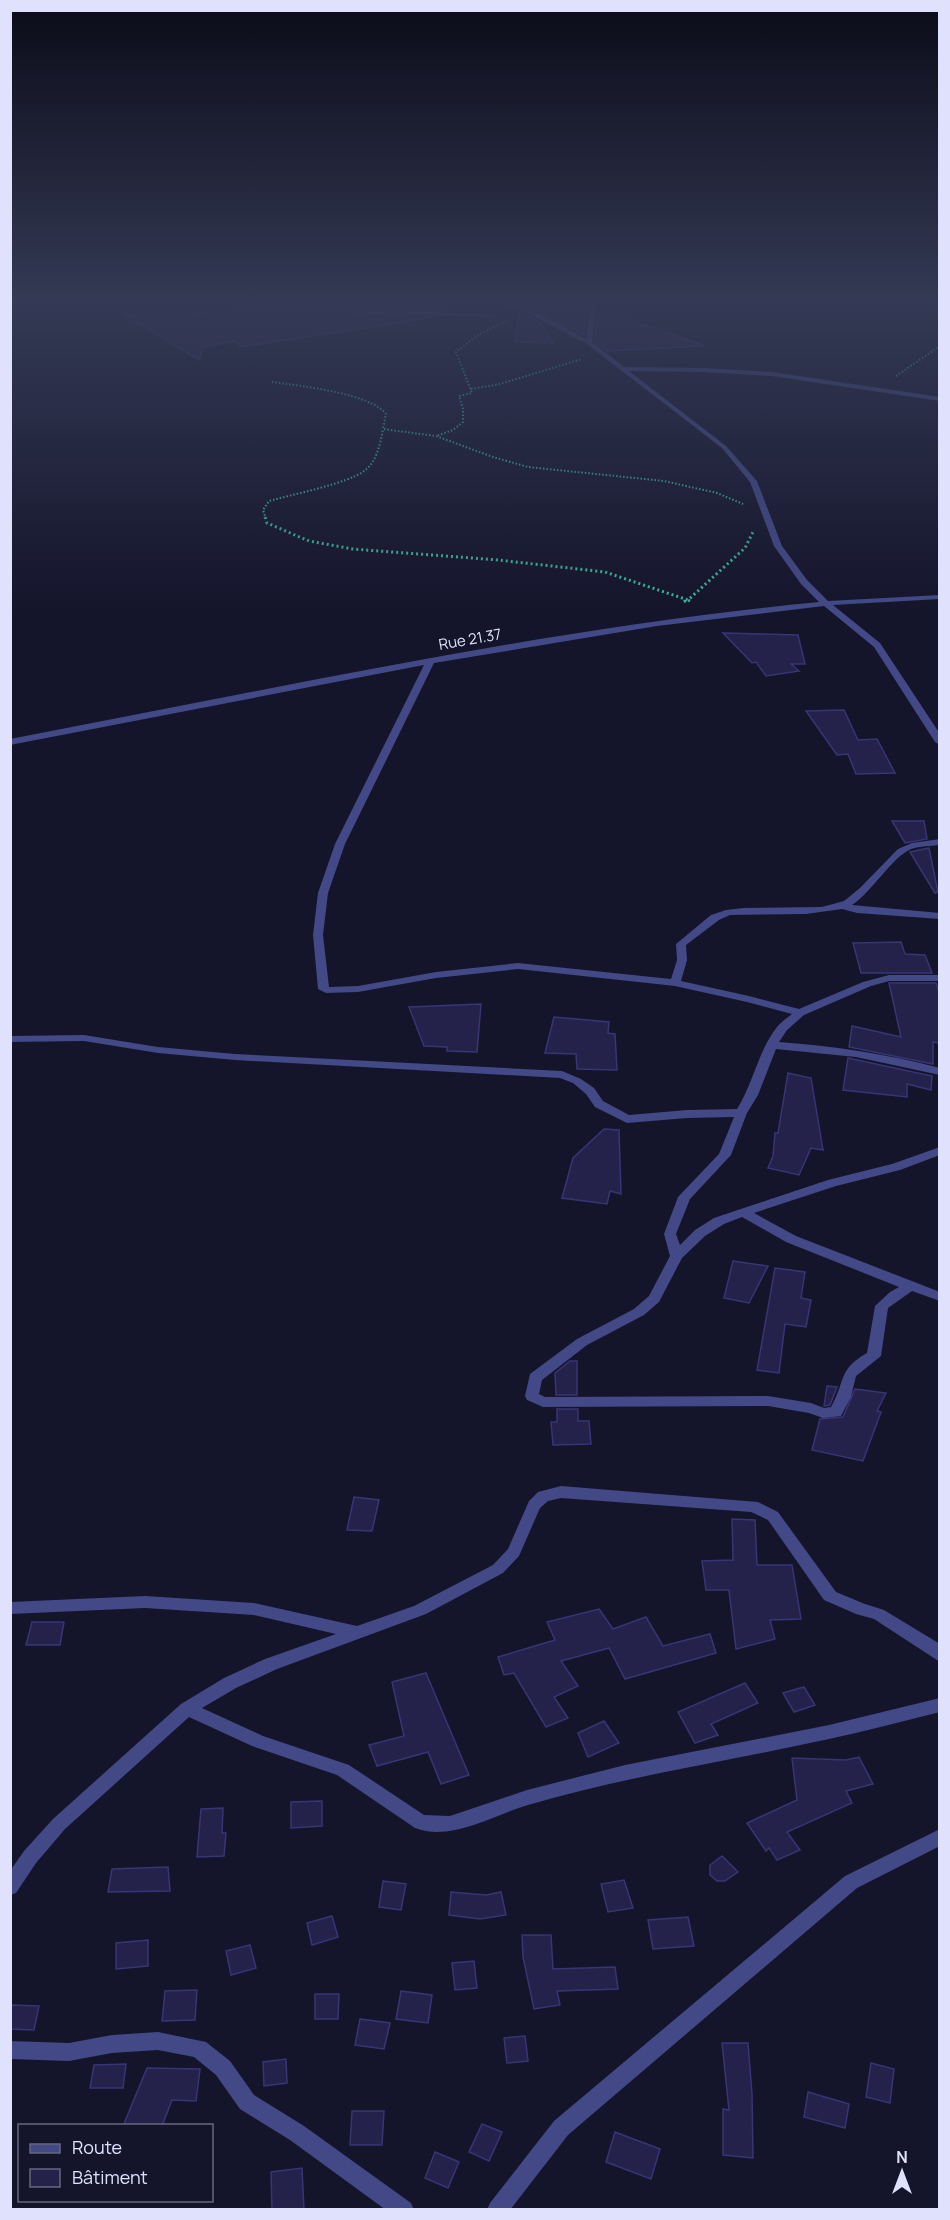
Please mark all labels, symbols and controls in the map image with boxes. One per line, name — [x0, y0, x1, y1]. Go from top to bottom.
street label: Rue 21.37 — [437, 623, 503, 655]
legend — [18, 2124, 213, 2202]
text: Route — [72, 2135, 122, 2159]
north arrow — [872, 2142, 932, 2202]
text: N — [896, 2146, 908, 2168]
text: Bâtiment — [72, 2165, 148, 2189]

